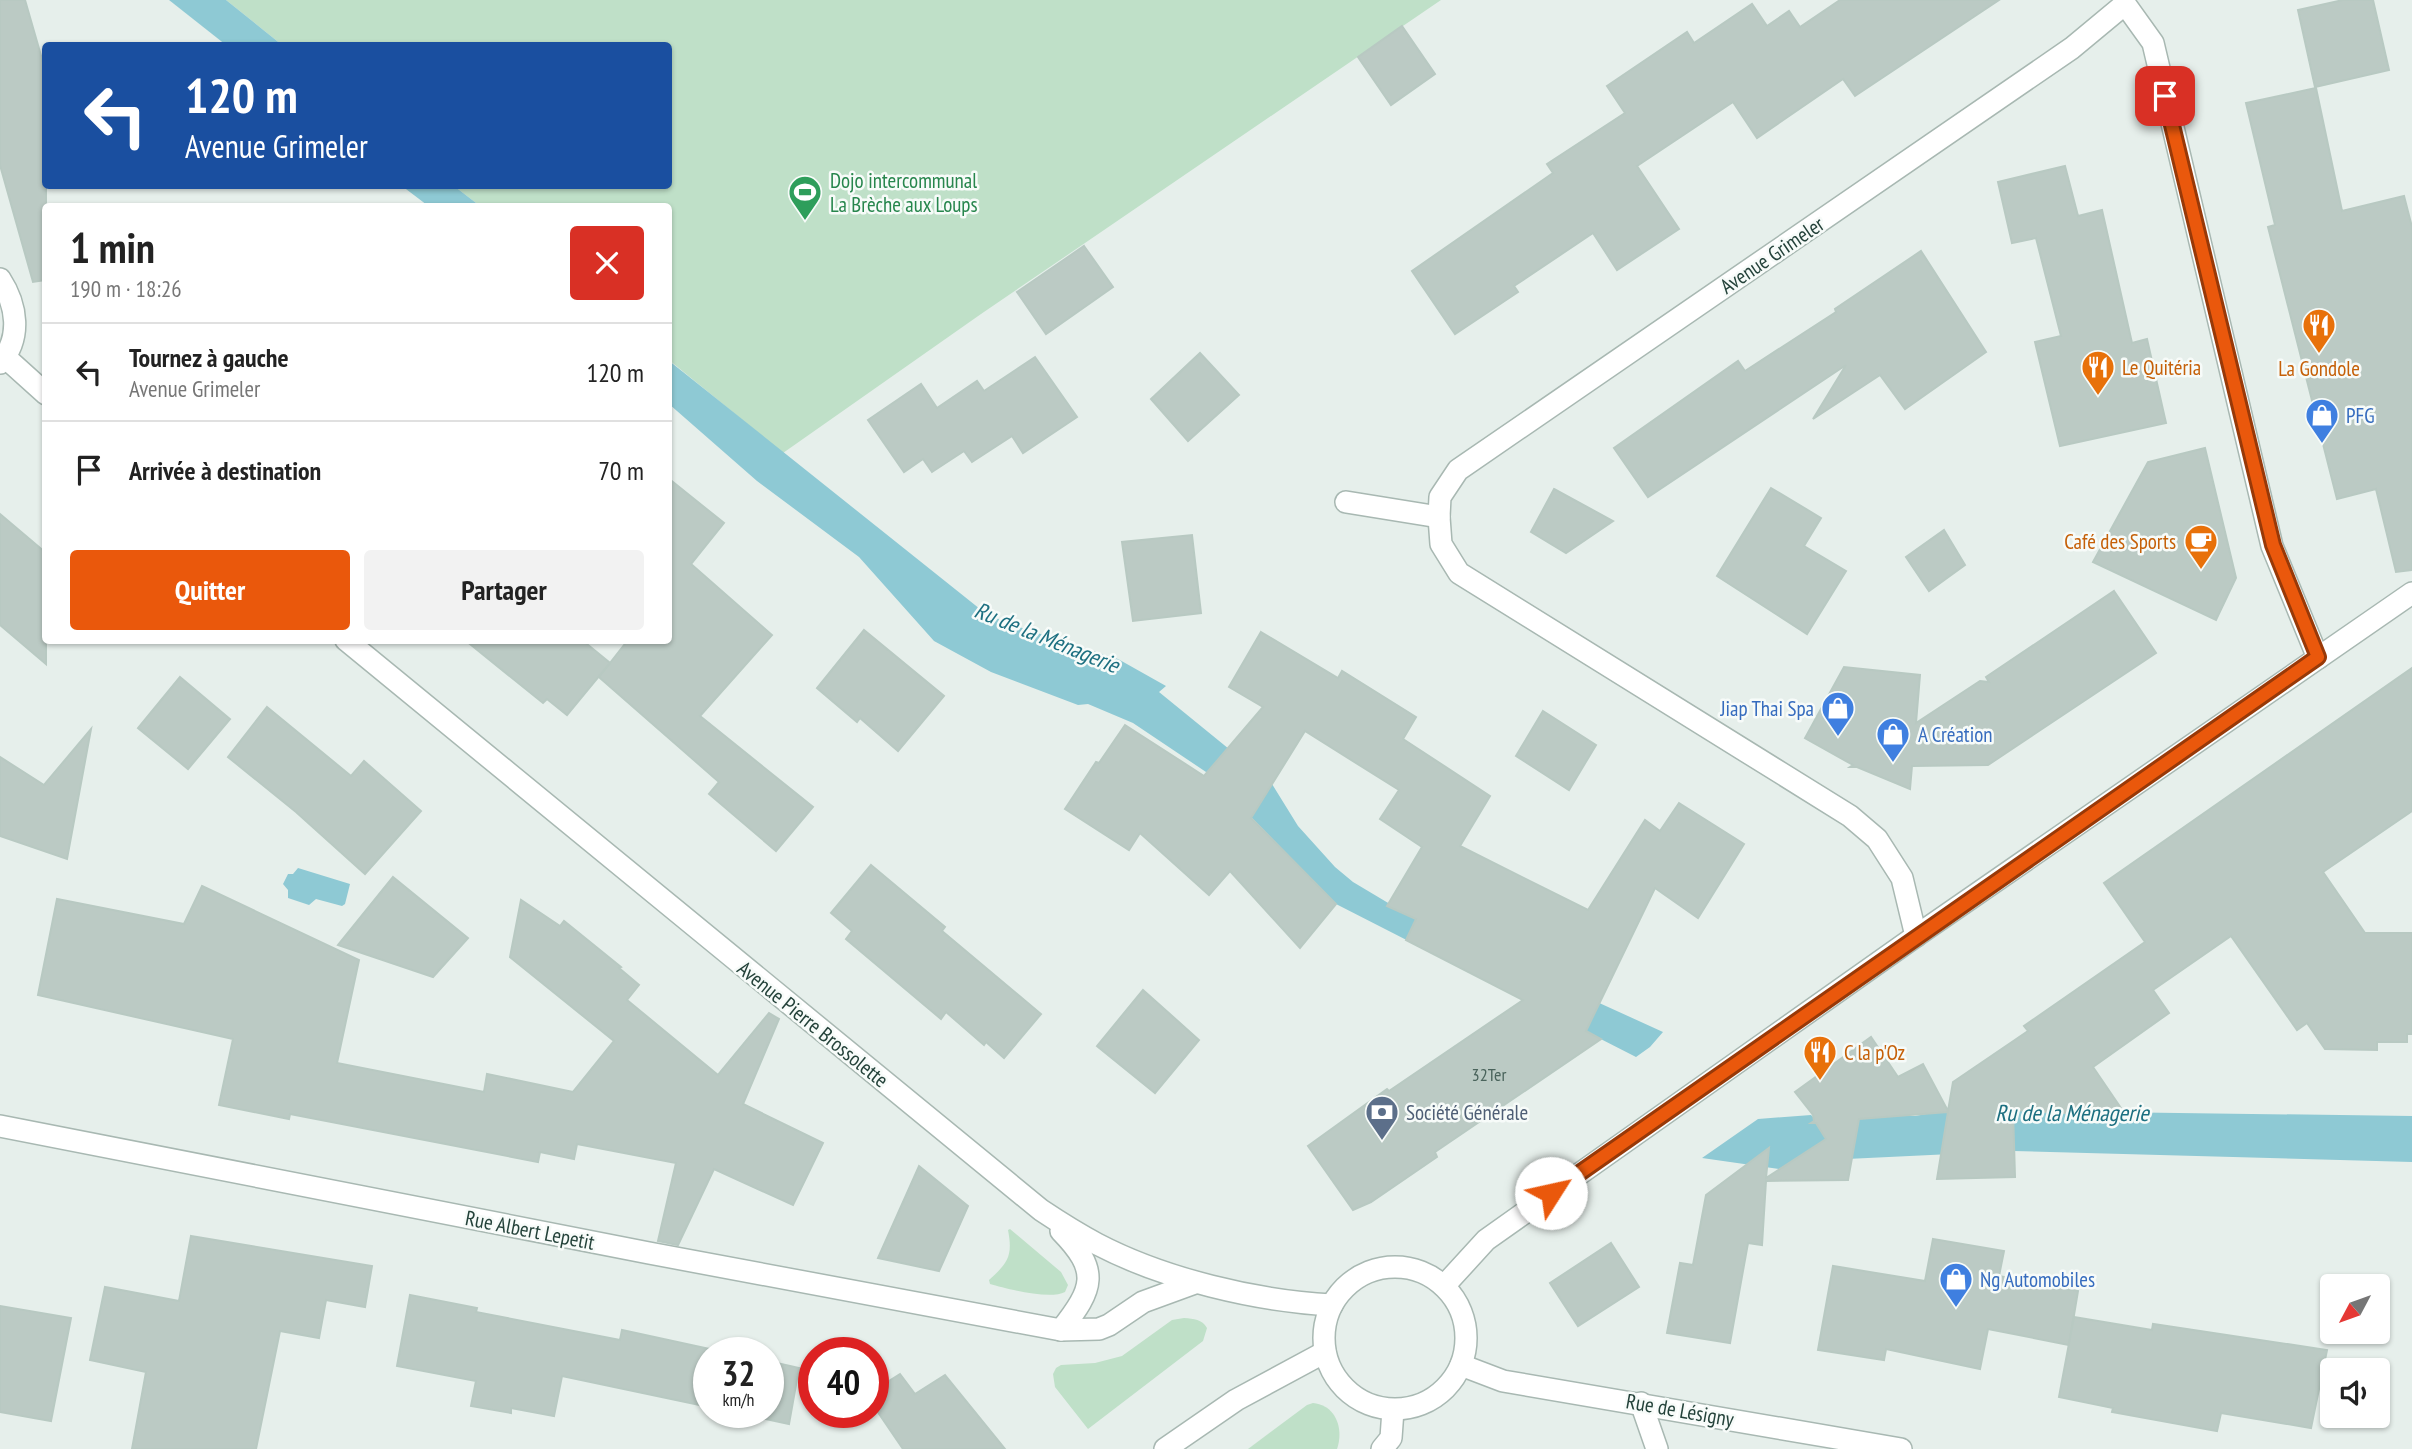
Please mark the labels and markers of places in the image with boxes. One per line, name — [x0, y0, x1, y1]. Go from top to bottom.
pin — [2135, 66, 2195, 126]
place label: Dojo intercommunal La Brèche aux Loups — [830, 167, 978, 218]
sports icon: Dojo intercommunal La Brèche aux Loups — [786, 173, 824, 222]
restaurant icon: La Gondole — [2300, 306, 2338, 355]
restaurant icon: Le Quitéria — [2079, 348, 2117, 397]
place label: Le Quitéria — [2122, 354, 2201, 381]
place label: La Gondole — [2278, 355, 2360, 382]
shop icon: PFG — [2303, 396, 2341, 445]
place label: PFG — [2346, 402, 2374, 429]
cafe icon: Café des Sports — [2182, 522, 2220, 571]
place label: Café des Sports — [2064, 528, 2176, 555]
shop icon: Jiap Thai Spa — [1819, 689, 1857, 738]
place label: Jiap Thai Spa — [1719, 695, 1814, 722]
shop icon: A Création — [1874, 715, 1912, 764]
place label: A Création — [1918, 721, 1993, 748]
restaurant icon: C la p'Oz — [1801, 1033, 1839, 1082]
place label: C la p'Oz — [1844, 1039, 1905, 1066]
bank icon: Société Générale — [1363, 1093, 1401, 1142]
place label: Société Générale — [1406, 1099, 1528, 1126]
shop icon: Ng Automobiles — [1937, 1260, 1975, 1309]
place label: Ng Automobiles — [1980, 1266, 2095, 1293]

